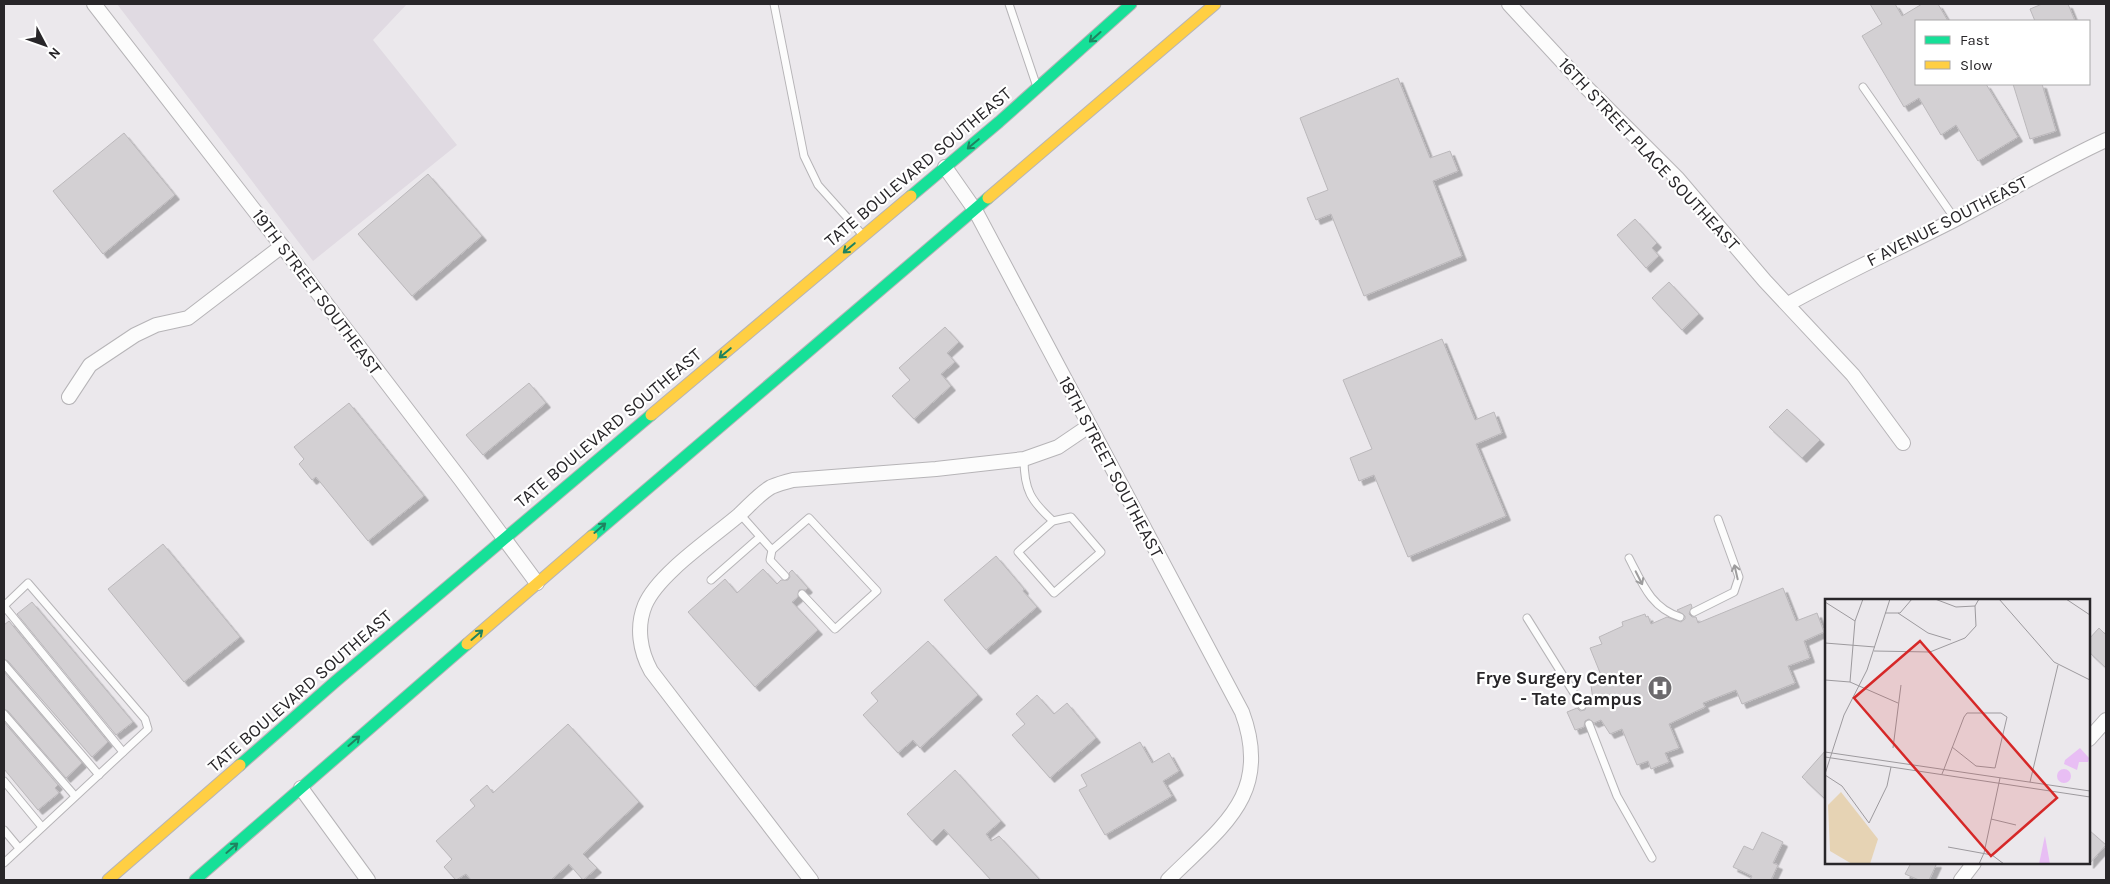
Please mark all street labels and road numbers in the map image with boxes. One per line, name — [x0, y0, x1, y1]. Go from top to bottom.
street label: 16TH STREET PLACE SOUTHEAST — [1554, 53, 1744, 255]
street label: TATE BOULEVARD SOUTHEAST — [820, 82, 1016, 252]
street label: F AVENUE SOUTHEAST — [1863, 171, 2031, 271]
street label: 19TH STREET SOUTHEAST — [247, 205, 387, 379]
street label: TATE BOULEVARD SOUTHEAST — [510, 343, 706, 513]
street label: 18TH STREET SOUTHEAST — [1054, 372, 1168, 562]
street label: TATE BOULEVARD SOUTHEAST — [203, 605, 397, 777]

